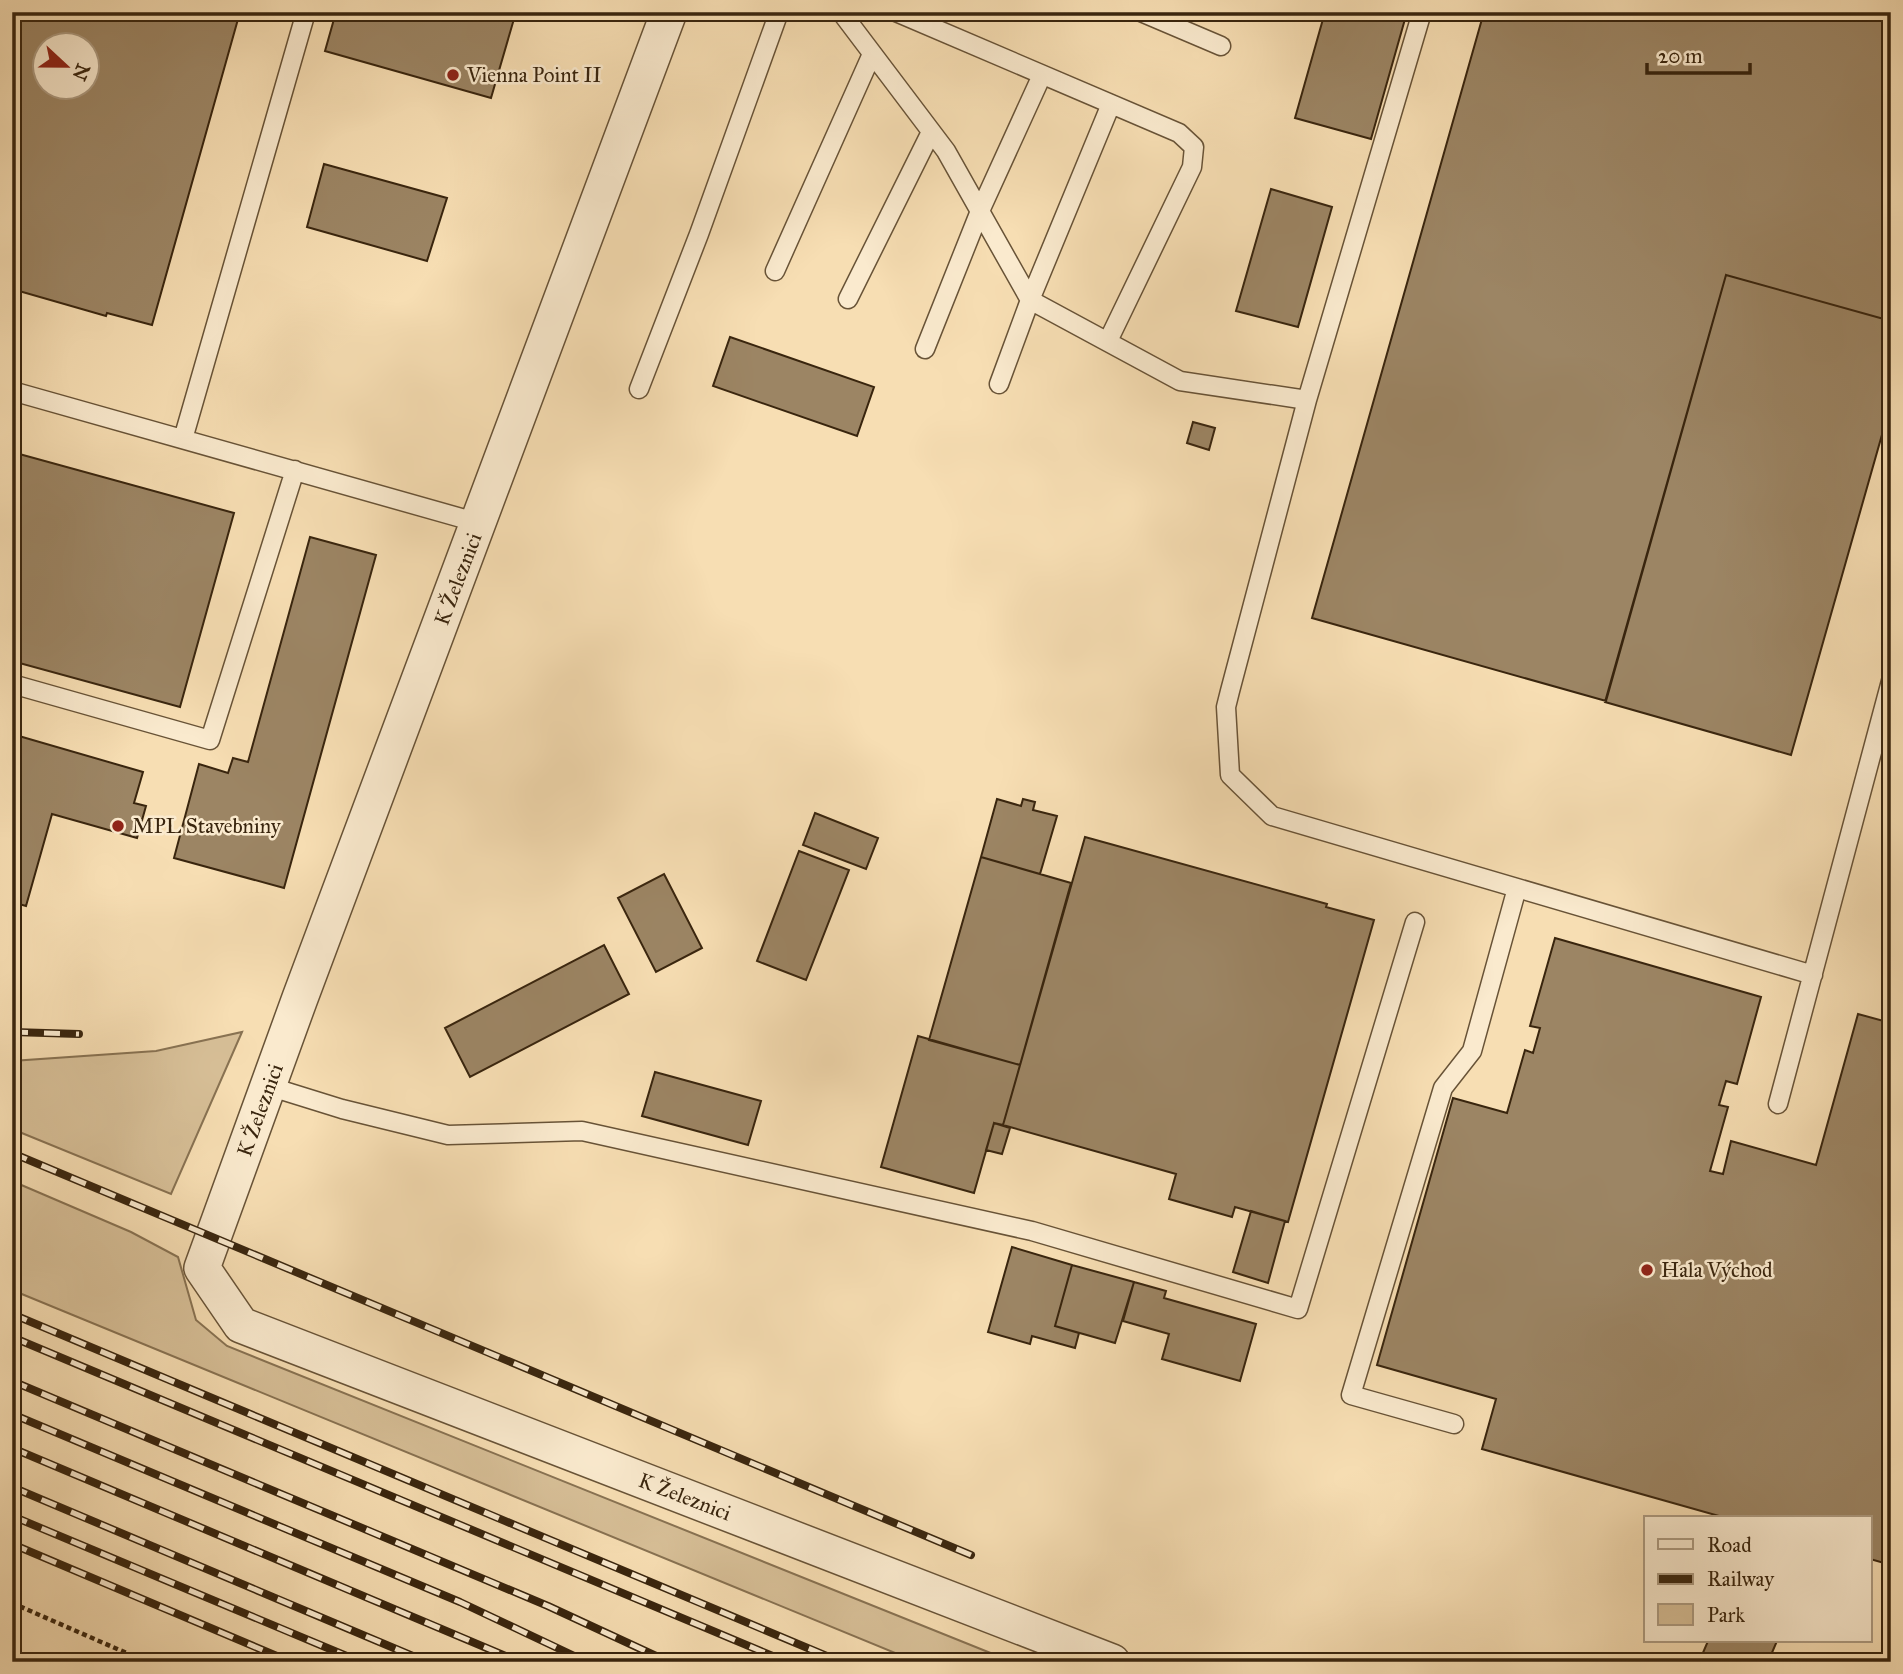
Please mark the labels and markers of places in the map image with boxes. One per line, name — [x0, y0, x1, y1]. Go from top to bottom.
place label: Vienna Point II — [466, 62, 601, 88]
marker: Vienna Point II — [445, 67, 461, 83]
place label: MPL Stavebniny — [132, 813, 282, 839]
marker: MPL Stavebniny — [110, 818, 126, 834]
place label: Hala Východ — [1661, 1257, 1773, 1283]
marker: Hala Východ — [1639, 1262, 1655, 1278]

